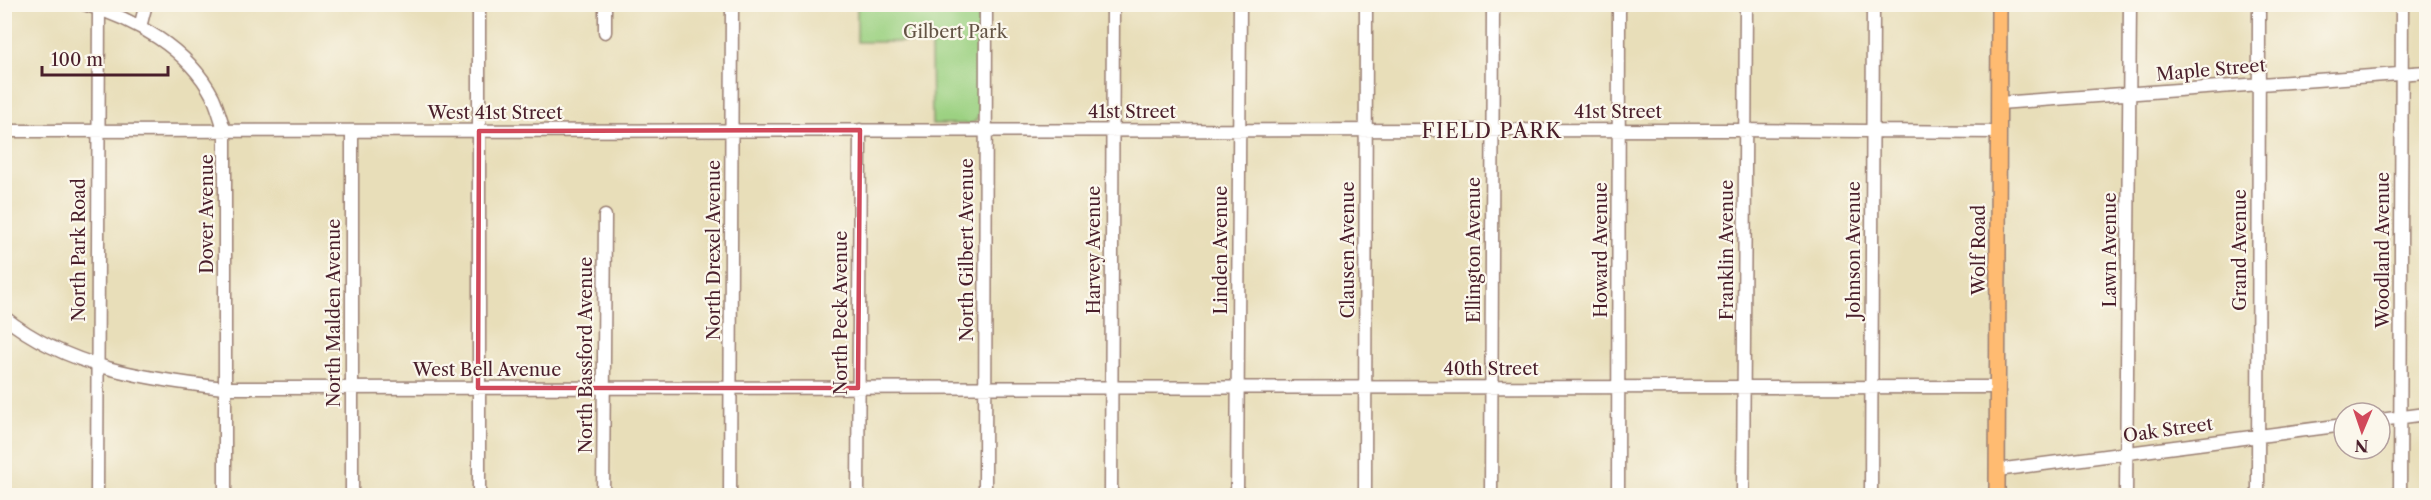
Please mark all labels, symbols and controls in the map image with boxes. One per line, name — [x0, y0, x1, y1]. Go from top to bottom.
park label: Gilbert Park — [903, 21, 1009, 43]
scale bar — [42, 39, 168, 77]
text: 100 m — [51, 49, 103, 71]
street label: Maple Street — [2155, 54, 2267, 86]
street label: 41st Street — [1088, 101, 1177, 123]
street label: 41st Street — [1574, 101, 1663, 123]
street label: West 41st Street — [426, 102, 563, 124]
district label: FIELD PARK — [1421, 119, 1563, 143]
street label: Dover Avenue — [196, 154, 218, 274]
street label: North Gilbert Avenue — [956, 158, 978, 342]
street label: North Drexel Avenue — [703, 160, 725, 340]
street label: Woodland Avenue — [2372, 172, 2394, 329]
street label: Ellington Avenue — [1463, 177, 1485, 323]
street label: North Park Road — [68, 178, 90, 322]
street label: Franklin Avenue — [1716, 180, 1738, 320]
street label: Clausen Avenue — [1337, 181, 1359, 319]
street label: Johnson Avenue — [1843, 181, 1865, 322]
street label: Howard Avenue — [1590, 182, 1612, 318]
street label: Harvey Avenue — [1083, 186, 1105, 314]
street label: Linden Avenue — [1210, 186, 1232, 314]
street label: Grand Avenue — [2229, 189, 2251, 311]
street label: Lawn Avenue — [2099, 192, 2121, 308]
street label: Wolf Road — [1968, 205, 1990, 296]
street label: North Malden Avenue — [323, 219, 345, 407]
street label: North Peck Avenue — [830, 231, 852, 395]
street label: North Bassford Avenue — [575, 257, 597, 453]
street label: 40th Street — [1443, 358, 1539, 380]
street label: West Bell Avenue — [412, 359, 561, 381]
north arrow — [2332, 401, 2392, 461]
street label: Oak Street — [2122, 413, 2215, 447]
text: N — [2354, 436, 2369, 456]

